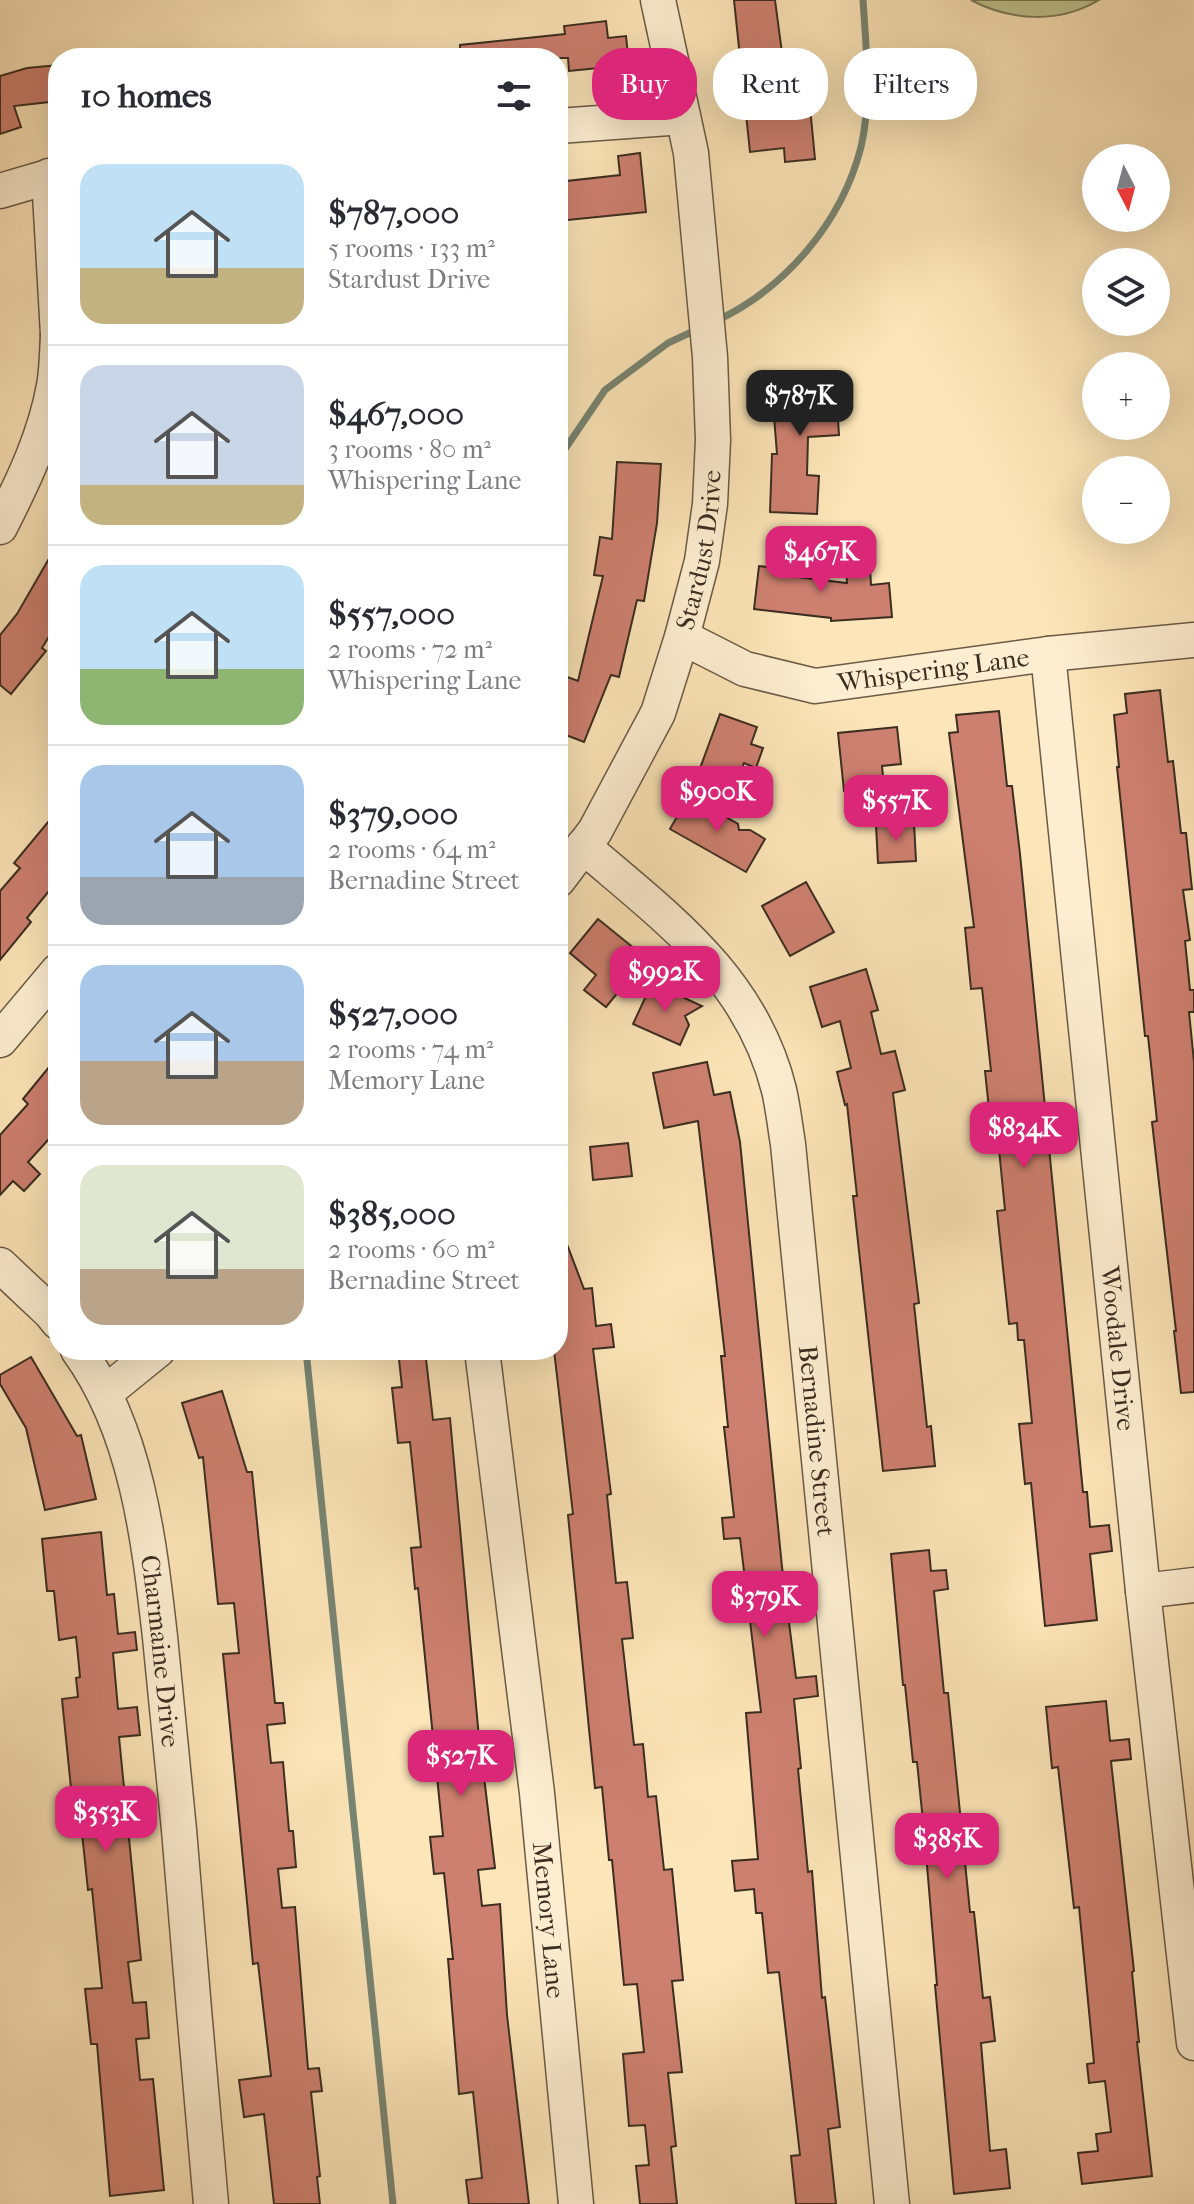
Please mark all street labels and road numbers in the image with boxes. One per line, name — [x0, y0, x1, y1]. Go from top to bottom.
street label: Stardust Drive — [669, 469, 727, 633]
street label: Whispering Lane — [834, 641, 1031, 698]
street label: Woodale Drive — [1095, 1264, 1142, 1432]
street label: Bernadine Street — [792, 1344, 842, 1539]
street label: Charmaine Drive — [134, 1553, 187, 1749]
street label: Memory Lane — [526, 1840, 572, 2000]

